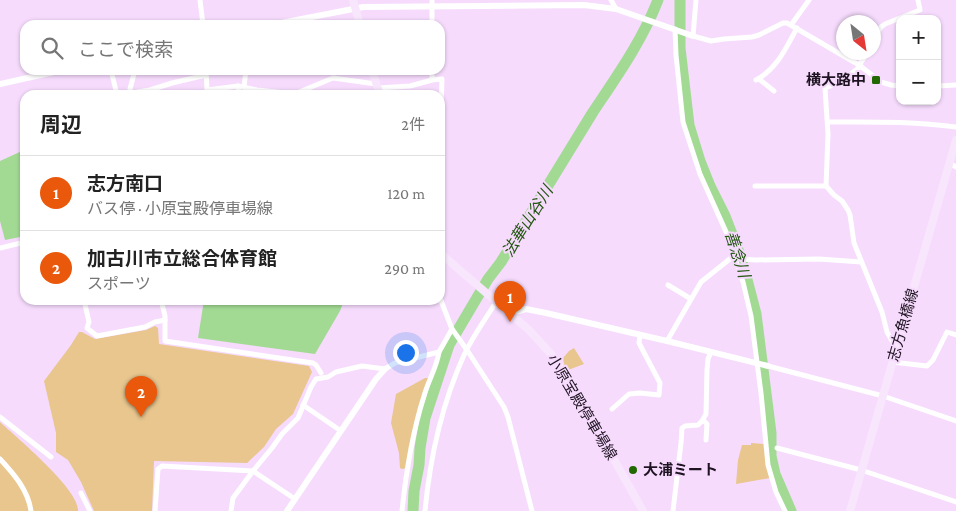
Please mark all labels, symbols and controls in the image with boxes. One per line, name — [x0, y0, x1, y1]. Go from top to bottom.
north arrow — [836, 15, 881, 60]
map controls — [896, 15, 941, 105]
button: + — [896, 15, 941, 60]
search box — [20, 20, 445, 75]
icon: search — [38, 34, 66, 62]
text: ここで検索 — [78, 39, 173, 60]
button: − — [896, 60, 941, 105]
place label: 横大路中 — [806, 71, 866, 88]
marker: 横大路中 — [870, 74, 882, 86]
text: 周辺 — [40, 113, 82, 137]
text: 2件 — [401, 116, 425, 133]
text: 志方南口 — [87, 173, 163, 194]
water label: 法華山谷川 — [499, 181, 557, 260]
text: 1 — [53, 185, 59, 202]
text: 120 m — [387, 185, 425, 202]
text: バス停 · 小原宝殿停車場線 — [87, 200, 273, 217]
water label: 善念川 — [722, 229, 754, 282]
text: 加古川市立総合体育館 — [87, 248, 277, 269]
text: 2 — [52, 260, 60, 277]
text: 290 m — [384, 260, 425, 277]
text: スポーツ — [87, 275, 151, 292]
pin: 1 — [494, 281, 526, 322]
street label: 志方魚橋線 — [884, 286, 921, 363]
your location — [393, 340, 419, 366]
street label: 小原宝殿停車場線 — [544, 351, 620, 463]
pin: 2 — [125, 376, 157, 417]
place label: 大浦ミート — [643, 461, 718, 478]
marker: 大浦ミート — [627, 464, 639, 476]

